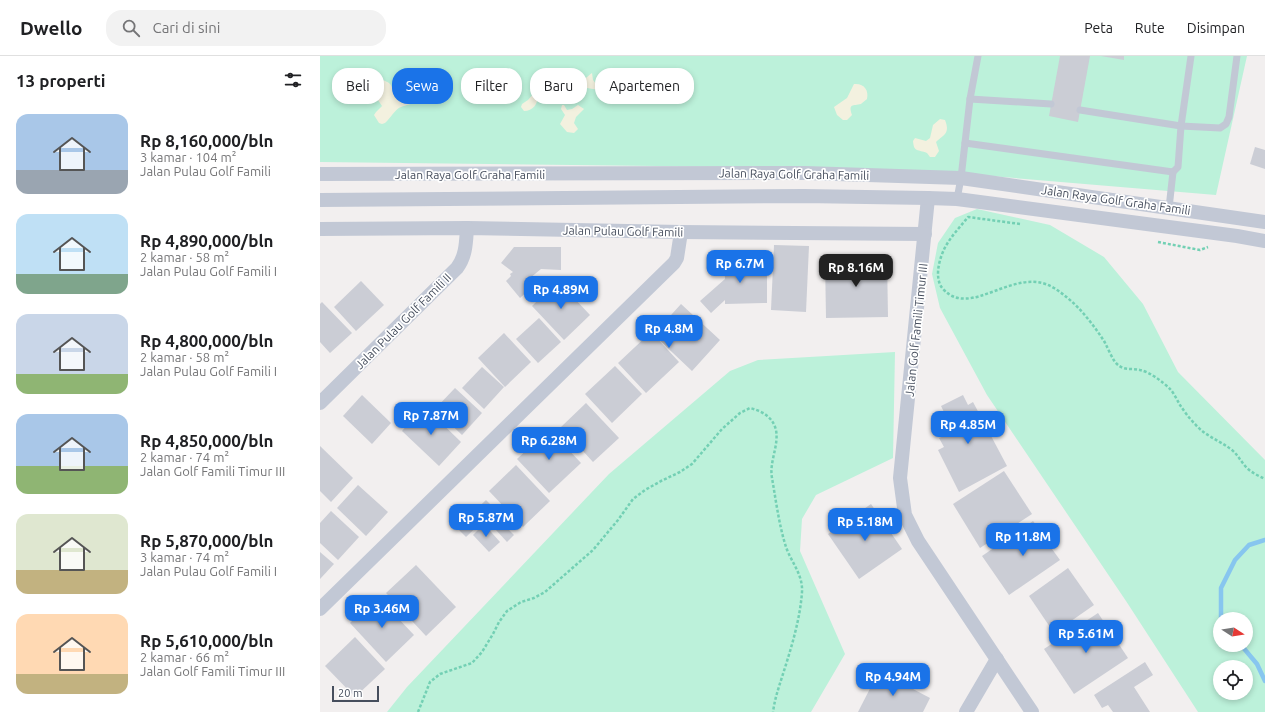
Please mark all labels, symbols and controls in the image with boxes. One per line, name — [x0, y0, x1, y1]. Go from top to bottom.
search box — [106, 10, 386, 46]
text: Dwello — [20, 17, 82, 39]
icon: search — [120, 17, 142, 39]
text: Cari di sini — [152, 19, 220, 36]
text: Peta — [1084, 20, 1113, 36]
text: Rute — [1135, 20, 1165, 36]
text: Disimpan — [1187, 20, 1245, 36]
chip: Beli — [332, 68, 384, 104]
chip: Sewa — [392, 68, 453, 104]
chip: Filter — [461, 68, 522, 104]
chip: Baru — [530, 68, 587, 104]
chip: Apartemen — [595, 68, 694, 104]
icon: filters — [282, 69, 304, 91]
text: 13 properti — [16, 71, 106, 90]
icon: home — [48, 130, 96, 178]
text: Rp 8,160,000/bln — [140, 131, 274, 150]
text: 3 kamar · 104 m² — [140, 150, 236, 164]
text: Jalan Pulau Golf Famili — [140, 164, 271, 178]
street label: Jalan Raya Golf Graha Famili — [719, 166, 869, 182]
street label: Jalan Raya Golf Graha Famili — [395, 168, 545, 181]
street label: Jalan Raya Golf Graha Famili — [1041, 183, 1192, 217]
street label: Jalan Pulau Golf Famili — [563, 223, 684, 239]
icon: home — [48, 230, 96, 278]
text: Rp 4,890,000/bln — [140, 231, 274, 250]
text: 2 kamar · 58 m² — [140, 250, 229, 264]
pin: Rp 6.7M — [703, 250, 777, 284]
pin: Rp 8.16M — [815, 254, 897, 288]
text: Rp 6.7M — [716, 256, 764, 270]
text: Rp 8.16M — [828, 260, 884, 274]
street label: Jalan Golf Famili Timur III — [903, 263, 929, 397]
text: Jalan Pulau Golf Famili I — [140, 264, 277, 278]
street label: Jalan Pulau Golf Famili II — [353, 271, 453, 371]
pin: Rp 4.89M — [520, 276, 602, 310]
text: Rp 4.89M — [533, 282, 589, 296]
pin: Rp 4.8M — [632, 315, 706, 349]
text: Rp 4.8M — [645, 321, 693, 335]
icon: home — [48, 330, 96, 378]
text: Rp 4,800,000/bln — [140, 331, 274, 350]
text: 2 kamar · 58 m² — [140, 350, 229, 364]
text: Jalan Pulau Golf Famili I — [140, 364, 277, 378]
pin: Rp 7.87M — [390, 402, 472, 436]
text: Rp 7.87M — [403, 408, 459, 422]
pin: Rp 4.85M — [927, 411, 1009, 445]
text: Rp 4.85M — [940, 417, 996, 431]
pin: Rp 6.28M — [508, 427, 590, 461]
icon: home — [48, 430, 96, 478]
text: Rp 4,850,000/bln — [140, 431, 274, 450]
text: Rp 6.28M — [521, 433, 577, 447]
text: 2 kamar · 74 m² — [140, 450, 229, 464]
text: Jalan Golf Famili Timur III — [140, 464, 285, 478]
pin: Rp 5.87M — [445, 504, 527, 538]
pin: Rp 5.18M — [824, 508, 906, 542]
text: Rp 5.87M — [458, 510, 514, 524]
text: Rp 5.18M — [837, 514, 893, 528]
pin: Rp 11.8M — [982, 523, 1064, 557]
text: Rp 11.8M — [995, 529, 1051, 543]
icon: home — [48, 530, 96, 578]
text: Rp 5,870,000/bln — [140, 531, 274, 550]
text: 3 kamar · 74 m² — [140, 550, 229, 564]
text: Jalan Pulau Golf Famili I — [140, 564, 277, 578]
pin: Rp 3.46M — [341, 595, 423, 629]
text: Rp 3.46M — [354, 601, 410, 615]
north arrow — [1213, 612, 1253, 652]
map controls — [1213, 612, 1253, 700]
pin: Rp 5.61M — [1045, 620, 1127, 654]
text: Rp 5.61M — [1058, 626, 1114, 640]
icon: home — [48, 630, 96, 678]
text: Rp 5,610,000/bln — [140, 631, 274, 650]
text: 2 kamar · 66 m² — [140, 650, 229, 664]
button: locate — [1213, 660, 1253, 700]
pin: Rp 4.94M — [852, 663, 934, 697]
text: Jalan Golf Famili Timur III — [140, 664, 285, 678]
text: Rp 4.94M — [865, 669, 921, 683]
scale bar — [332, 684, 379, 703]
text: 20 m — [338, 687, 362, 699]

